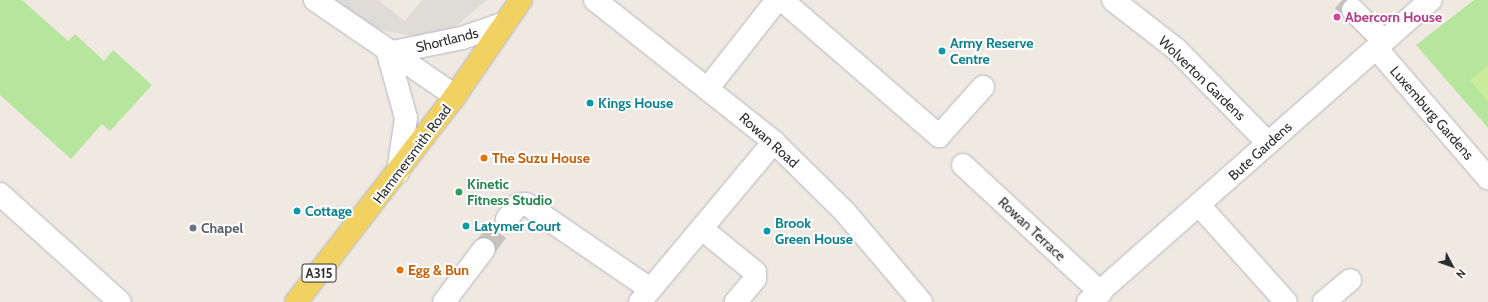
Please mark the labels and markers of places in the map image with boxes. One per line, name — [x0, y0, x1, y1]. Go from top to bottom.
place label: Abercorn House — [1345, 9, 1442, 25]
marker: Abercorn House — [1332, 12, 1342, 22]
place label: Army Reserve Centre — [950, 35, 1033, 68]
marker: Army Reserve Centre — [937, 46, 947, 56]
place label: Kings House — [598, 95, 673, 111]
marker: Kings House — [585, 98, 595, 108]
place label: The Suzu House — [492, 150, 590, 166]
marker: The Suzu House — [479, 153, 489, 163]
place label: Kinetic Fitness Studio — [467, 176, 552, 208]
marker: Kinetic Fitness Studio — [454, 187, 464, 197]
place label: Cottage — [305, 203, 352, 219]
marker: Cottage — [292, 206, 302, 216]
place label: Brook Green House — [775, 215, 853, 248]
place label: Latymer Court — [474, 218, 561, 234]
place label: Chapel — [201, 220, 243, 236]
marker: Latymer Court — [461, 221, 471, 231]
marker: Chapel — [188, 223, 198, 233]
marker: Brook Green House — [762, 226, 772, 236]
place label: Egg & Bun — [408, 262, 469, 278]
marker: Egg & Bun — [395, 265, 405, 275]

